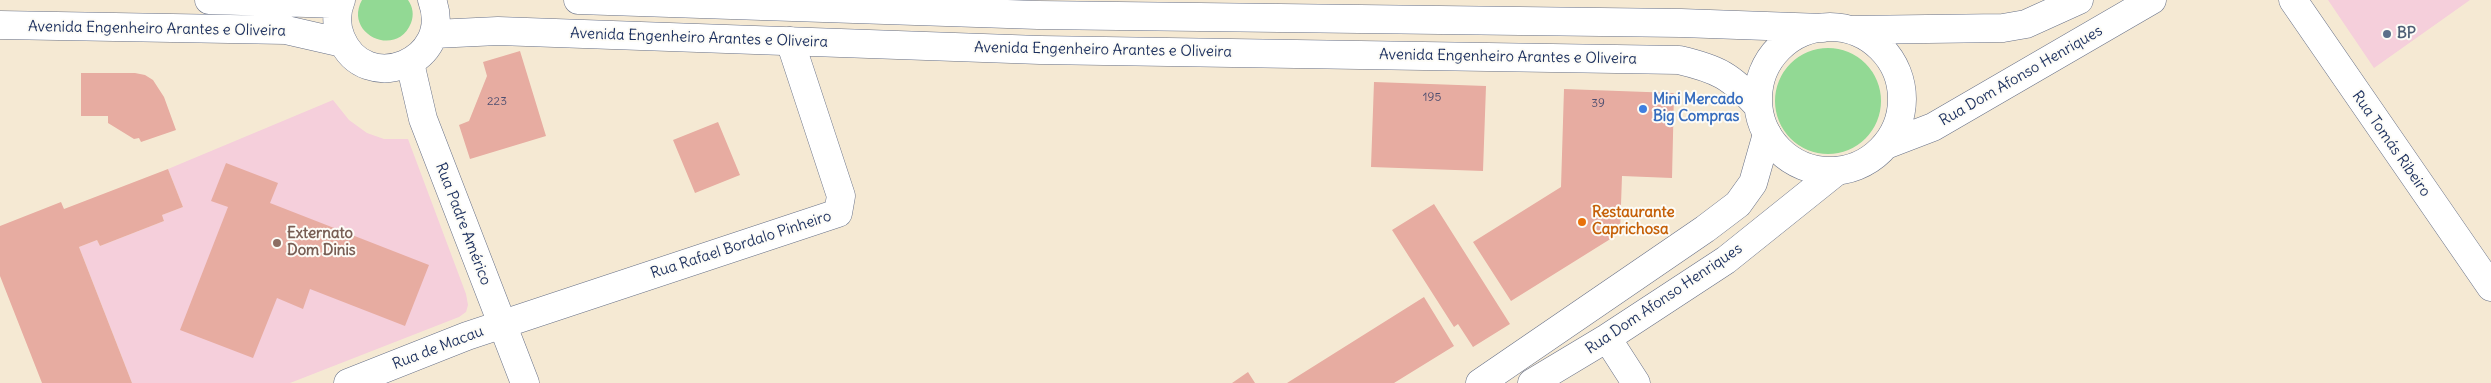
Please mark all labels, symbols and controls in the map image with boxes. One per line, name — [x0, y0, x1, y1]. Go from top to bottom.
street label: Avenida Engenheiro Arantes e Oliveira — [28, 18, 286, 40]
street label: Rua Dom Afonso Henriques — [1936, 22, 2106, 130]
street label: Avenida Engenheiro Arantes e Oliveira — [570, 25, 828, 51]
place label: BP — [2397, 25, 2416, 43]
marker: BP — [2381, 28, 2393, 40]
street label: Avenida Engenheiro Arantes e Oliveira — [974, 39, 1232, 61]
street label: Avenida Engenheiro Arantes e Oliveira — [1379, 46, 1637, 68]
street label: Rua Tomás Ribeiro — [2348, 88, 2434, 200]
house number: 195 — [1423, 91, 1441, 105]
place label: Mini Mercado Big Compras — [1653, 91, 1743, 126]
house number: 223 — [487, 95, 507, 109]
house number: 39 — [1591, 97, 1605, 111]
marker: Mini Mercado Big Compras — [1637, 103, 1649, 115]
street label: Rua Padre Américo — [431, 160, 495, 288]
place label: Restaurante Caprichosa — [1592, 204, 1674, 239]
street label: Rua Rafael Bordalo Pinheiro — [648, 207, 834, 283]
marker: Restaurante Caprichosa — [1576, 216, 1588, 228]
place label: Externato Dom Dinis — [287, 225, 356, 260]
marker: Externato Dom Dinis — [271, 237, 283, 249]
street label: Rua Dom Afonso Henriques — [1582, 240, 1746, 358]
street label: Rua de Macau — [390, 322, 486, 374]

